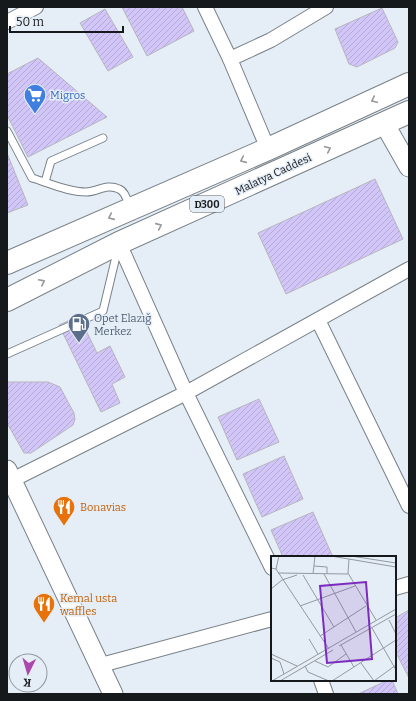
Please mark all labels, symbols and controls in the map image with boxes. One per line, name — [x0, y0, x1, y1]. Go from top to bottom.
scale bar — [10, 8, 123, 34]
text: 50 m — [16, 15, 45, 29]
supermarket icon: Migros — [22, 82, 48, 115]
place label: Migros — [50, 89, 85, 102]
one-way arrow — [370, 95, 378, 103]
one-way arrow — [324, 146, 331, 154]
street label: Malatya Caddesi — [233, 151, 314, 198]
one-way arrow — [239, 155, 247, 163]
road number: D300 — [190, 196, 224, 212]
one-way arrow — [107, 213, 114, 221]
one-way arrow — [154, 223, 162, 231]
one-way arrow — [38, 279, 45, 287]
fuel station icon: Opet Elazığ Merkez — [66, 311, 92, 344]
place label: Opet Elazığ Merkez — [94, 312, 151, 338]
restaurant icon: Bonavias — [51, 494, 77, 527]
place label: Bonavias — [80, 501, 126, 514]
inset map — [271, 556, 396, 681]
restaurant icon: Kemal usta waffles — [31, 591, 57, 624]
place label: Kemal usta waffles — [59, 592, 117, 618]
north arrow — [8, 653, 48, 693]
text: K — [23, 676, 32, 689]

